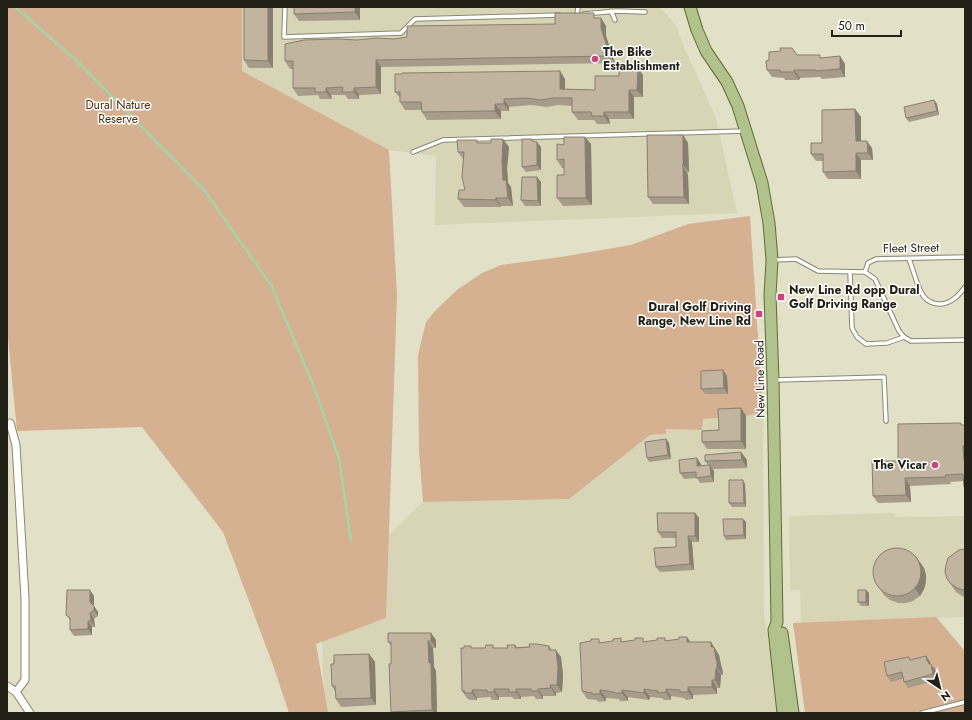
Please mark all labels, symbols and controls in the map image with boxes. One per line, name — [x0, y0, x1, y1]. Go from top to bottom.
scale bar — [832, 12, 901, 38]
text: 50 m — [838, 17, 865, 35]
place label: The Bike Establishment — [603, 43, 680, 75]
marker: The Bike Establishment — [590, 54, 600, 64]
park label: Dural Nature Reserve — [85, 96, 151, 128]
street label: Fleet Street — [883, 239, 939, 257]
place label: New Line Rd opp Dural Golf Driving Range — [789, 281, 920, 313]
marker: New Line Rd opp Dural Golf Driving Range — [776, 292, 786, 302]
place label: Dural Golf Driving Range, New Line Rd — [638, 298, 751, 330]
marker: Dural Golf Driving Range, New Line Rd — [754, 309, 764, 319]
street label: New Line Road — [750, 340, 770, 418]
place label: The Vicar — [874, 456, 927, 474]
marker: The Vicar — [930, 460, 940, 470]
north arrow — [920, 668, 960, 708]
text: N — [938, 687, 954, 705]

